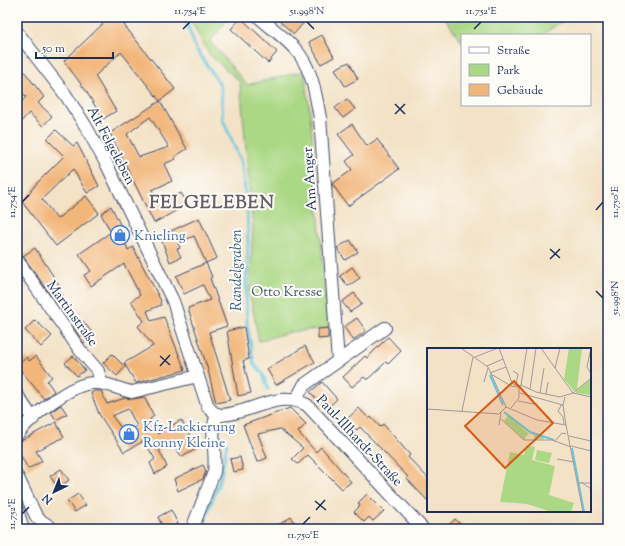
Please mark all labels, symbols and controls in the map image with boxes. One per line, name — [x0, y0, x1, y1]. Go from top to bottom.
text: 11.754°E — [174, 4, 206, 19]
text: 51.998°N — [289, 4, 324, 19]
text: 11.752°E — [466, 4, 496, 19]
scale bar — [36, 34, 113, 60]
legend — [461, 34, 591, 106]
text: 50 m — [41, 40, 65, 58]
text: Straße — [497, 42, 531, 60]
text: Park — [497, 62, 520, 80]
text: Gebäude — [497, 82, 544, 100]
street label: Alt Felgeleben — [81, 103, 139, 189]
street label: Am Anger — [299, 146, 323, 211]
text: 11.754°E — [5, 186, 20, 218]
text: 11.750°E — [608, 186, 623, 218]
district label: FELGELEBEN — [149, 191, 275, 217]
shop icon: Knieling — [109, 224, 131, 246]
place label: Knieling — [134, 227, 186, 247]
water label: Randelgraben — [227, 229, 248, 311]
street label: Martinstraße — [41, 277, 102, 351]
text: 51.998°N — [608, 281, 623, 316]
park label: Otto Kresse — [251, 283, 323, 303]
inset map — [427, 348, 591, 512]
street label: Paul-Illhardt-Straße — [311, 391, 406, 492]
place label: Kfz-Lackierung Ronny Kleine — [143, 418, 235, 454]
shop icon: Kfz-Lackierung Ronny Kleine — [118, 423, 140, 445]
north arrow — [34, 472, 74, 512]
text: N — [39, 490, 57, 508]
text: 11.752°E — [5, 499, 20, 529]
text: 11.750°E — [287, 528, 319, 543]

